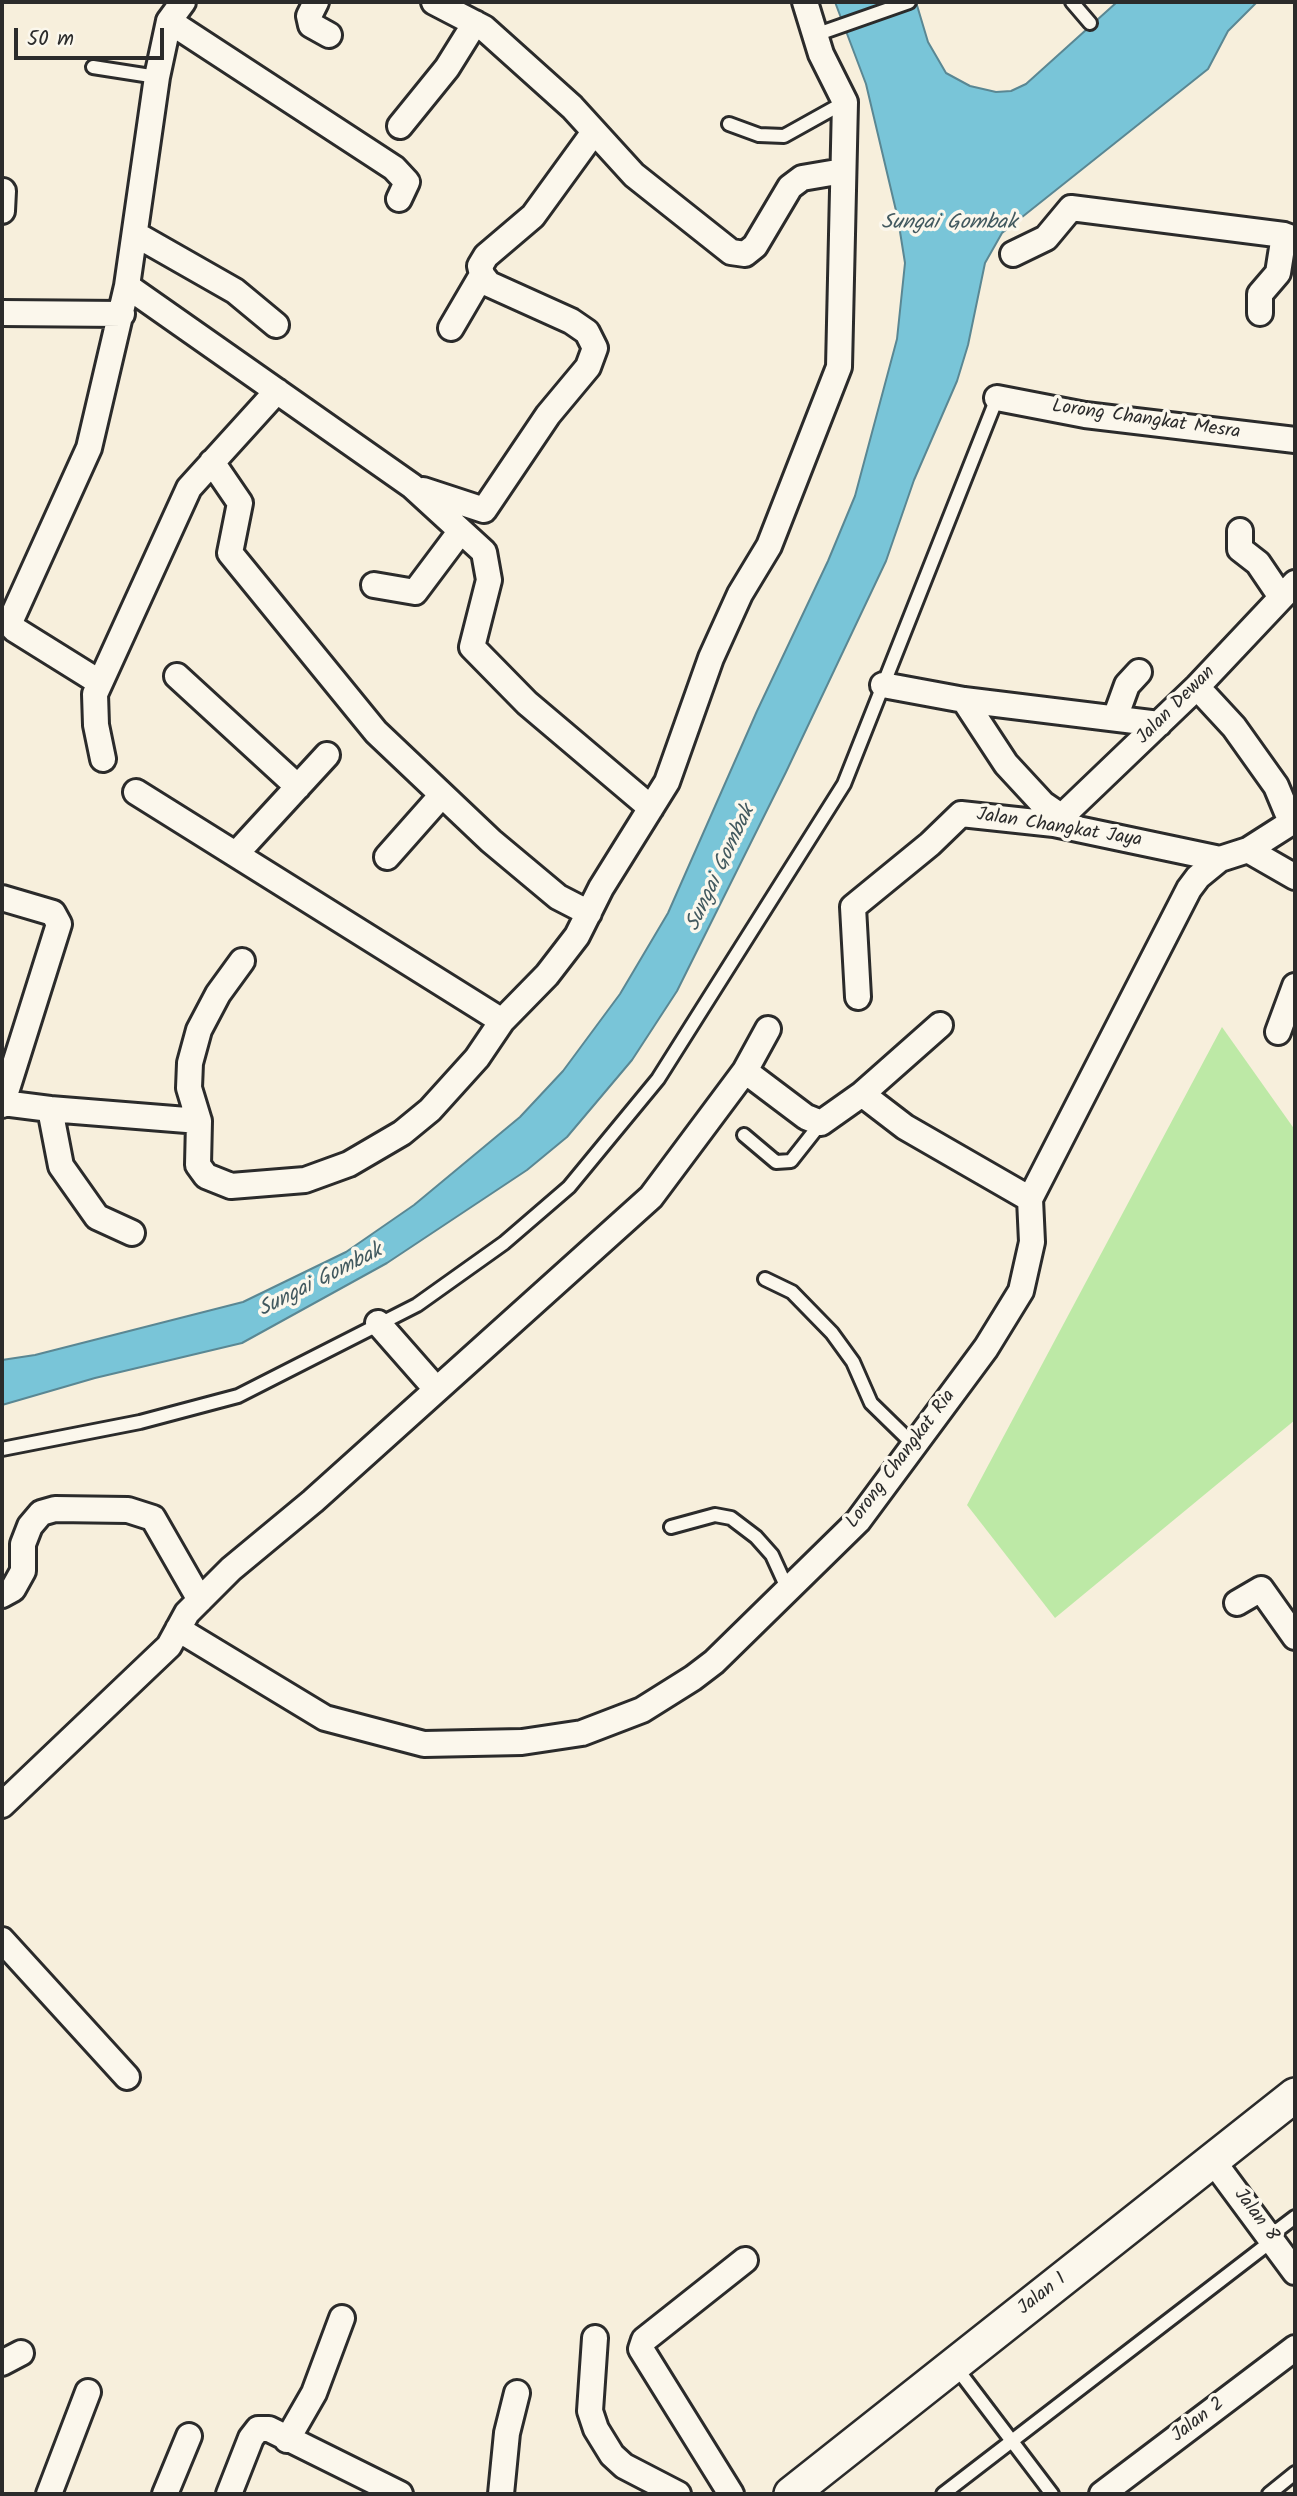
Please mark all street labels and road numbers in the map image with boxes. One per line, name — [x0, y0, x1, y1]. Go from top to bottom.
street label: Lorong Changkat Mesra — [1050, 396, 1242, 446]
street label: Jalan Dewan — [1133, 662, 1221, 750]
street label: Jalan Changkat Jaya — [975, 805, 1143, 853]
street label: Lorong Changkat Ria — [842, 1386, 962, 1534]
street label: Jalan 8 — [1228, 2185, 1282, 2247]
street label: Jalan 1 — [1014, 2269, 1072, 2321]
street label: Jalan 2 — [1168, 2394, 1230, 2448]

